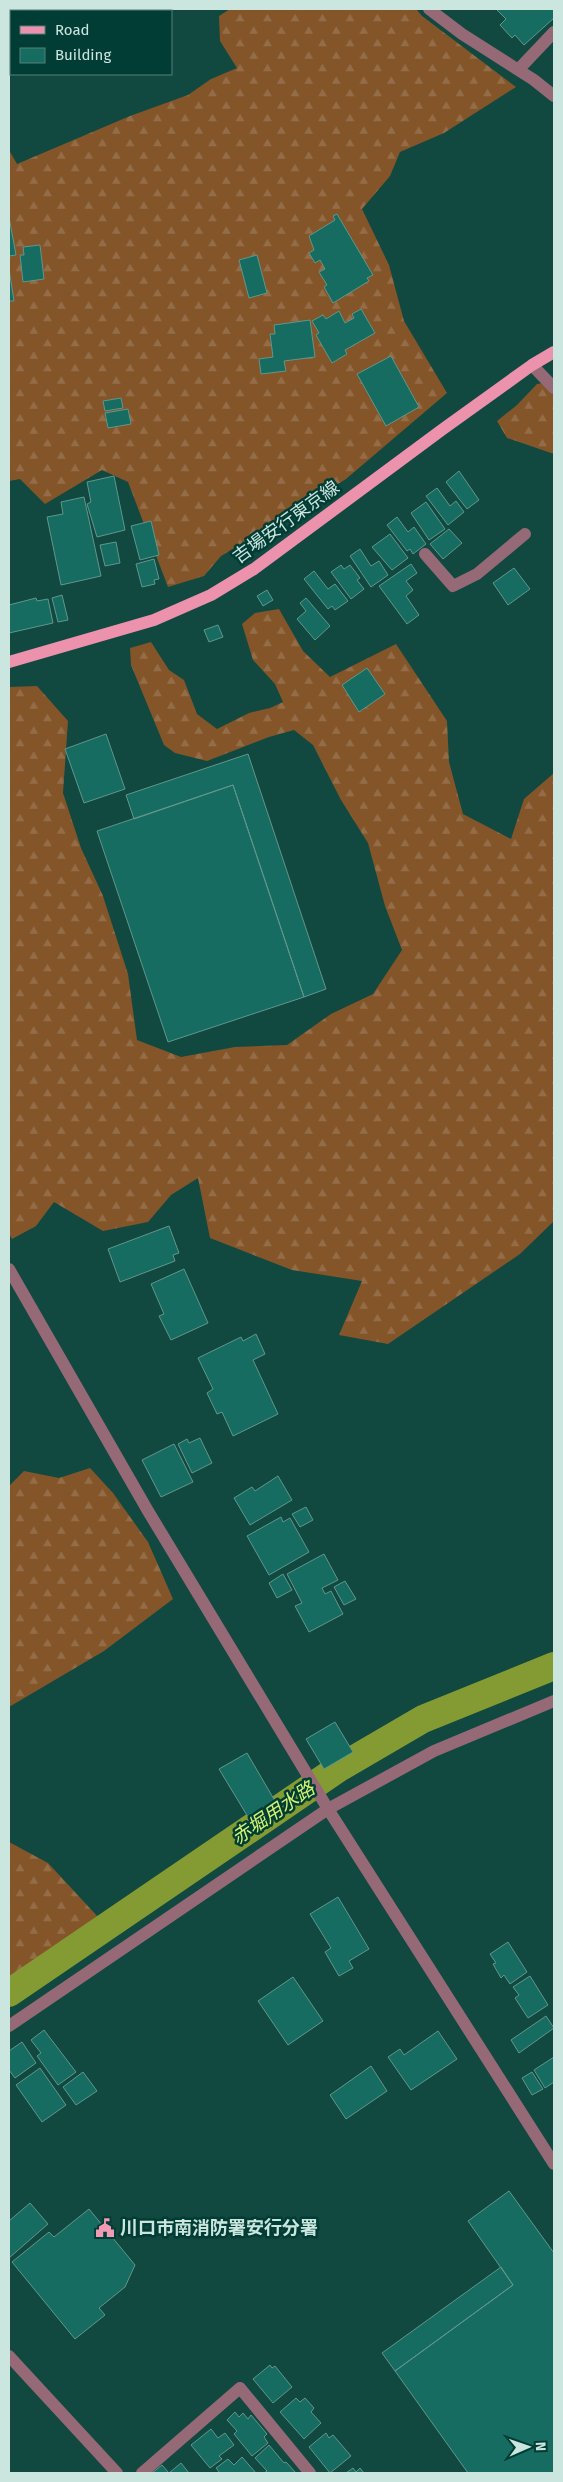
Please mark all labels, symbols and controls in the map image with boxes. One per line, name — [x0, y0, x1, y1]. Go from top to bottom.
legend — [10, 10, 172, 75]
text: Road — [55, 21, 90, 39]
text: Building — [55, 46, 111, 64]
street label: 吉場安行東京線 — [229, 476, 343, 568]
water label: 赤堀用水路 — [227, 1776, 320, 1849]
public building icon: 川口市南消防署安行分署 — [94, 2217, 116, 2239]
place label: 川口市南消防署安行分署 — [120, 2217, 318, 2239]
north arrow — [503, 2422, 553, 2472]
text: N — [532, 2442, 549, 2452]

